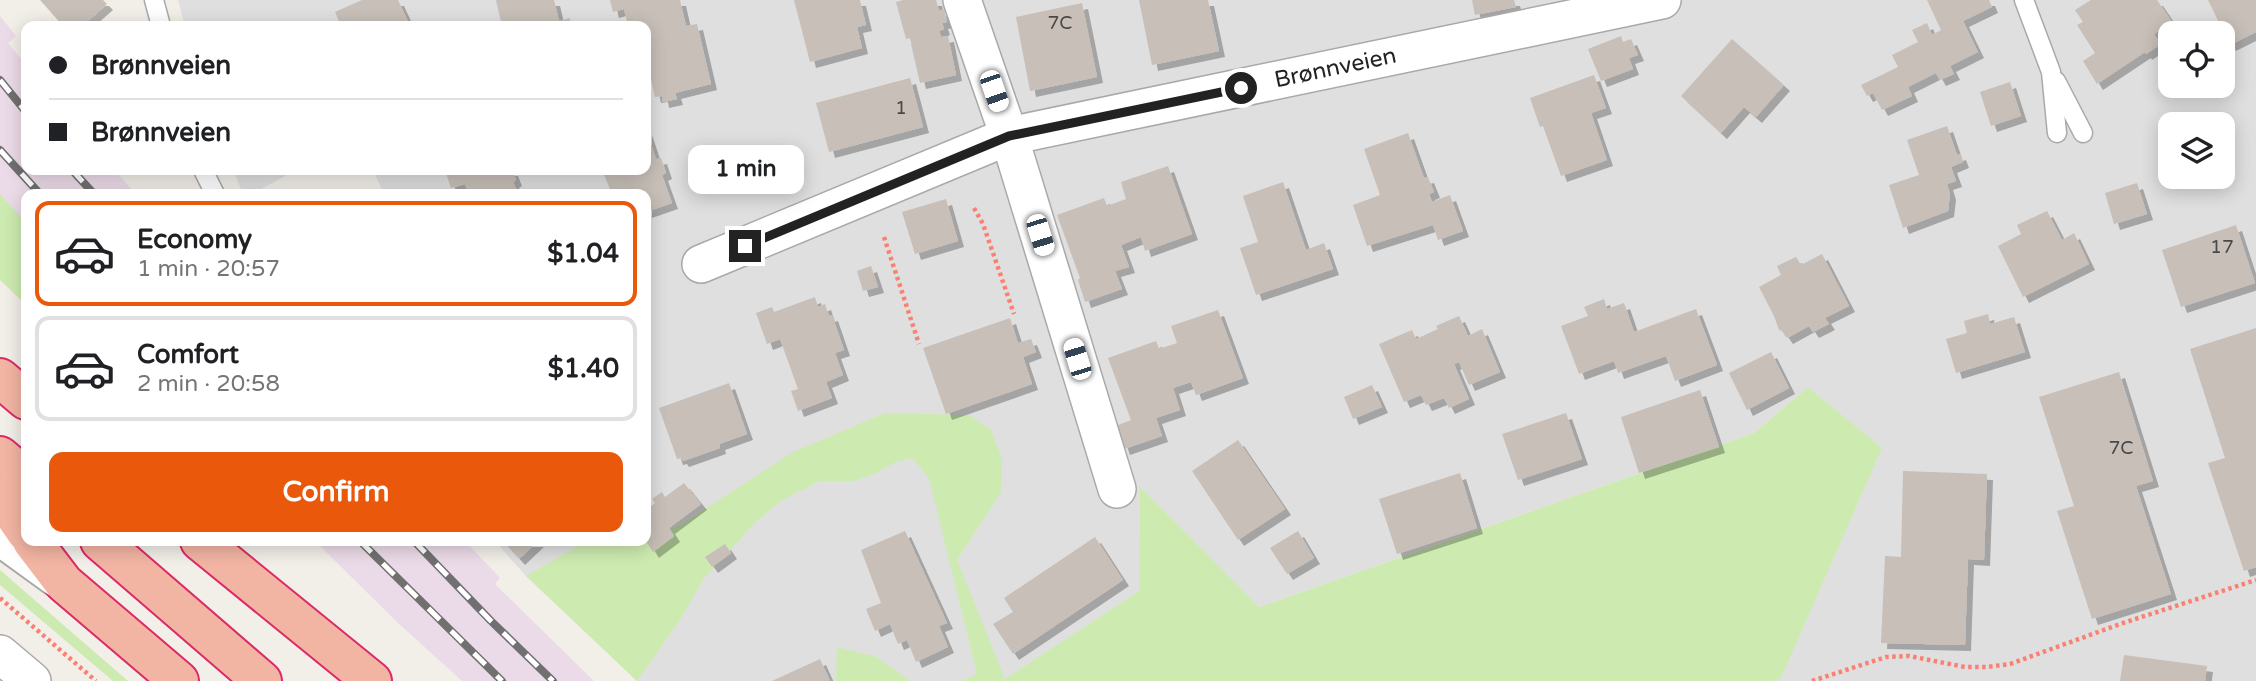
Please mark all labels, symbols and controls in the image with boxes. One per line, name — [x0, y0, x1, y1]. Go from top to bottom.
house number: 7C — [1047, 12, 1073, 34]
map controls — [2158, 21, 2235, 189]
button: locate — [2158, 21, 2235, 98]
street label: Brønnveien — [1272, 42, 1399, 94]
text: Brønnveien — [91, 50, 231, 81]
car — [978, 68, 1011, 114]
route start — [1225, 72, 1257, 104]
house number: 1 — [895, 97, 907, 119]
button: layers — [2158, 112, 2235, 189]
text: Brønnveien — [91, 117, 231, 148]
callout: 1 min — [687, 145, 803, 194]
text: 1 min — [715, 155, 777, 183]
car — [1024, 212, 1057, 258]
icon: car — [53, 222, 116, 285]
text: Economy — [137, 224, 252, 255]
route end — [729, 230, 761, 262]
house number: 17 — [2210, 236, 2234, 258]
text: $1.04 — [547, 238, 619, 269]
text: 1 min · 20:57 — [137, 255, 280, 283]
car — [1061, 336, 1094, 382]
icon: car — [53, 337, 116, 400]
text: Comfort — [137, 339, 239, 370]
text: $1.40 — [548, 353, 619, 384]
text: 2 min · 20:58 — [137, 370, 280, 398]
house number: 7C — [2108, 437, 2134, 459]
button: Confirm — [49, 452, 623, 532]

